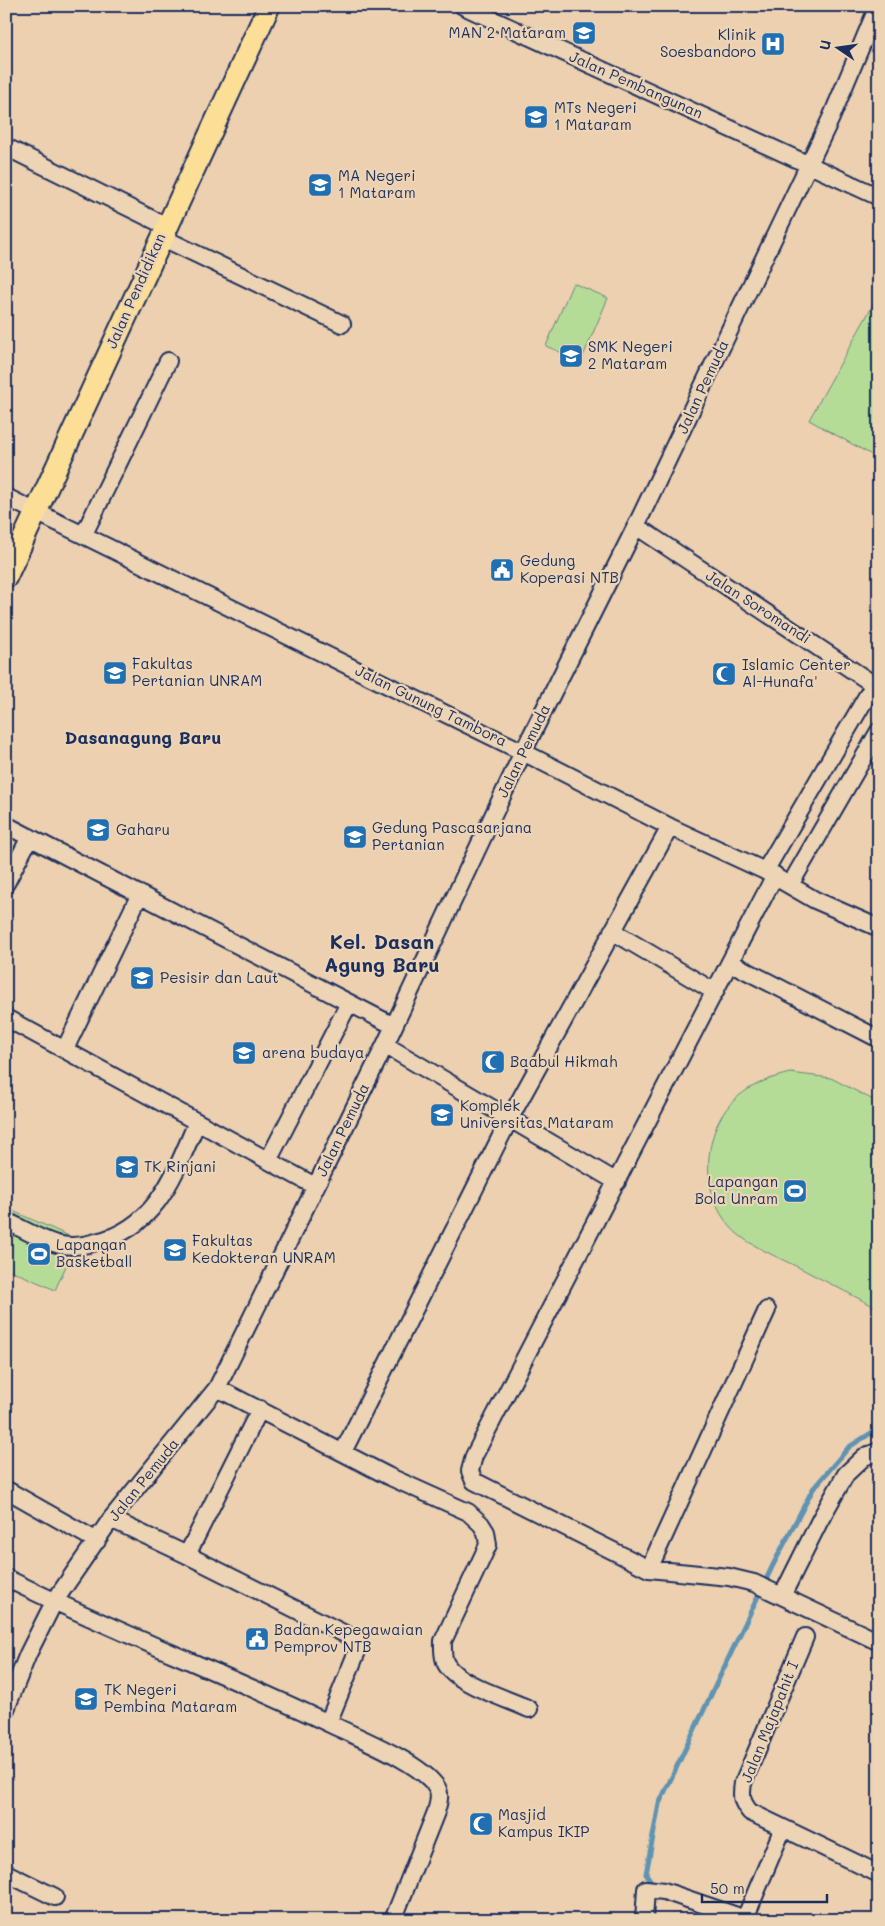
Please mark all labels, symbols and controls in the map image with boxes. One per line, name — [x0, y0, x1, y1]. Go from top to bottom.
school or university icon: MAN 2 Mataram — [571, 20, 597, 46]
place label: MAN 2 Mataram — [449, 22, 566, 42]
north arrow — [812, 22, 862, 72]
place label: Klinik Soesbandoro — [660, 24, 756, 61]
hospital icon: Klinik Soesbandoro — [760, 31, 786, 57]
text: U — [814, 38, 835, 52]
street label: Jalan Pembangunan — [566, 46, 706, 123]
place label: MTs Negeri 1 Mataram — [554, 97, 637, 134]
school or university icon: MTs Negeri 1 Mataram — [523, 104, 549, 130]
place label: MA Negeri 1 Mataram — [338, 165, 416, 202]
school or university icon: MA Negeri 1 Mataram — [307, 172, 333, 198]
street label: Jalan Pendidikan — [101, 230, 170, 351]
place label: SMK Negeri 2 Mataram — [588, 336, 673, 373]
street label: Jalan Pemuda — [672, 336, 733, 437]
school or university icon: SMK Negeri 2 Mataram — [558, 343, 584, 369]
place label: Gedung Koperasi NTB — [520, 550, 619, 587]
public building icon: Gedung Koperasi NTB — [489, 557, 515, 583]
street label: Jalan Soromandi — [702, 565, 815, 648]
place label: Fakultas Pertanian UNRAM — [132, 653, 262, 690]
place label: Islamic Center Al-Hunafa' — [742, 654, 851, 691]
school or university icon: Fakultas Pertanian UNRAM — [102, 660, 128, 686]
street label: Jalan Gunung Tambora — [352, 660, 511, 751]
mosque icon: Islamic Center Al-Hunafa' — [711, 661, 737, 687]
street label: Jalan Pemuda — [492, 701, 554, 800]
district label: Dasanagung Baru — [65, 725, 221, 749]
school or university icon: Gaharu — [85, 817, 111, 843]
place label: Gedung Pascasarjana Pertanian — [372, 817, 532, 854]
place label: Gaharu — [116, 819, 170, 839]
school or university icon: Gedung Pascasarjana Pertanian — [342, 824, 368, 850]
district label: Kel. Dasan Agung Baru — [324, 928, 440, 977]
school or university icon: Pesisir dan Laut — [129, 965, 155, 991]
place label: Pesisir dan Laut — [160, 967, 279, 987]
school or university icon: arena budaya — [231, 1040, 257, 1066]
place label: arena budaya — [262, 1042, 364, 1062]
mosque icon: Baabul Hikmah — [480, 1049, 506, 1075]
place label: Baabul Hikmah — [510, 1051, 617, 1071]
street label: Jalan Pemuda — [311, 1080, 373, 1179]
place label: Komplek Universitas Mataram — [460, 1095, 614, 1132]
school or university icon: Komplek Universitas Mataram — [429, 1102, 455, 1128]
school or university icon: TK Rinjani — [114, 1154, 140, 1180]
place label: TK Rinjani — [144, 1156, 216, 1176]
place label: Lapangan Bola Unram — [695, 1171, 778, 1208]
sports icon: Lapangan Bola Unram — [782, 1178, 808, 1204]
place label: Fakultas Kedokteran UNRAM — [192, 1230, 336, 1267]
place label: Lapangan Basketball — [56, 1234, 132, 1271]
school or university icon: Fakultas Kedokteran UNRAM — [162, 1237, 188, 1263]
sports icon: Lapangan Basketball — [26, 1241, 52, 1267]
street label: Jalan Pemuda — [104, 1434, 183, 1525]
place label: Badan Kepegawaian Pemprov NTB — [274, 1619, 423, 1656]
public building icon: Badan Kepegawaian Pemprov NTB — [244, 1626, 270, 1652]
street label: Jalan Majapahit I — [736, 1658, 803, 1785]
place label: TK Negeri Pembina Mataram — [104, 1679, 237, 1716]
school or university icon: TK Negeri Pembina Mataram — [73, 1686, 99, 1712]
place label: Masjid Kampus IKIP — [498, 1804, 589, 1841]
mosque icon: Masjid Kampus IKIP — [468, 1811, 494, 1837]
scale bar — [702, 1871, 828, 1903]
text: 50 m — [710, 1878, 745, 1898]

